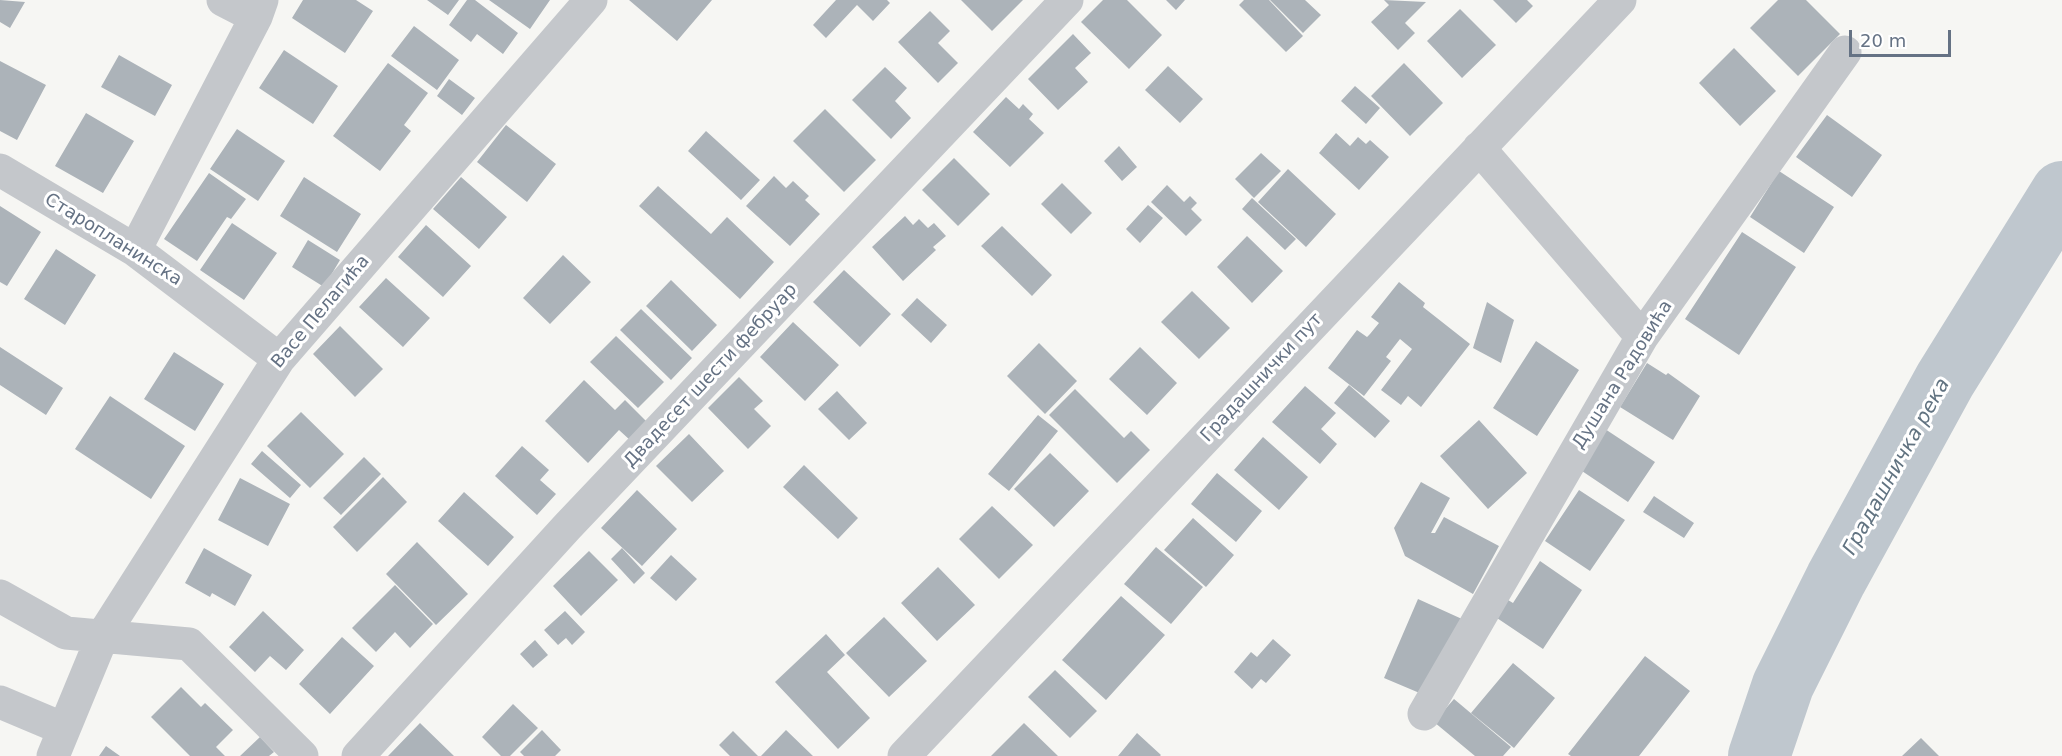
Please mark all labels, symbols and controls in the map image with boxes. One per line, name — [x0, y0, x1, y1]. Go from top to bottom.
scale bar — [1852, 18, 1954, 56]
text: 20 m — [1860, 30, 1906, 51]
street label: Старопланинска — [40, 189, 186, 291]
street label: Васе Пелагића — [267, 251, 375, 373]
street label: Двадесет шести фебруар — [620, 279, 802, 473]
street label: Душана Радовића — [1568, 297, 1678, 453]
street label: Градашнички пут — [1197, 309, 1327, 447]
water label: Градашничка река — [1838, 374, 1956, 560]

